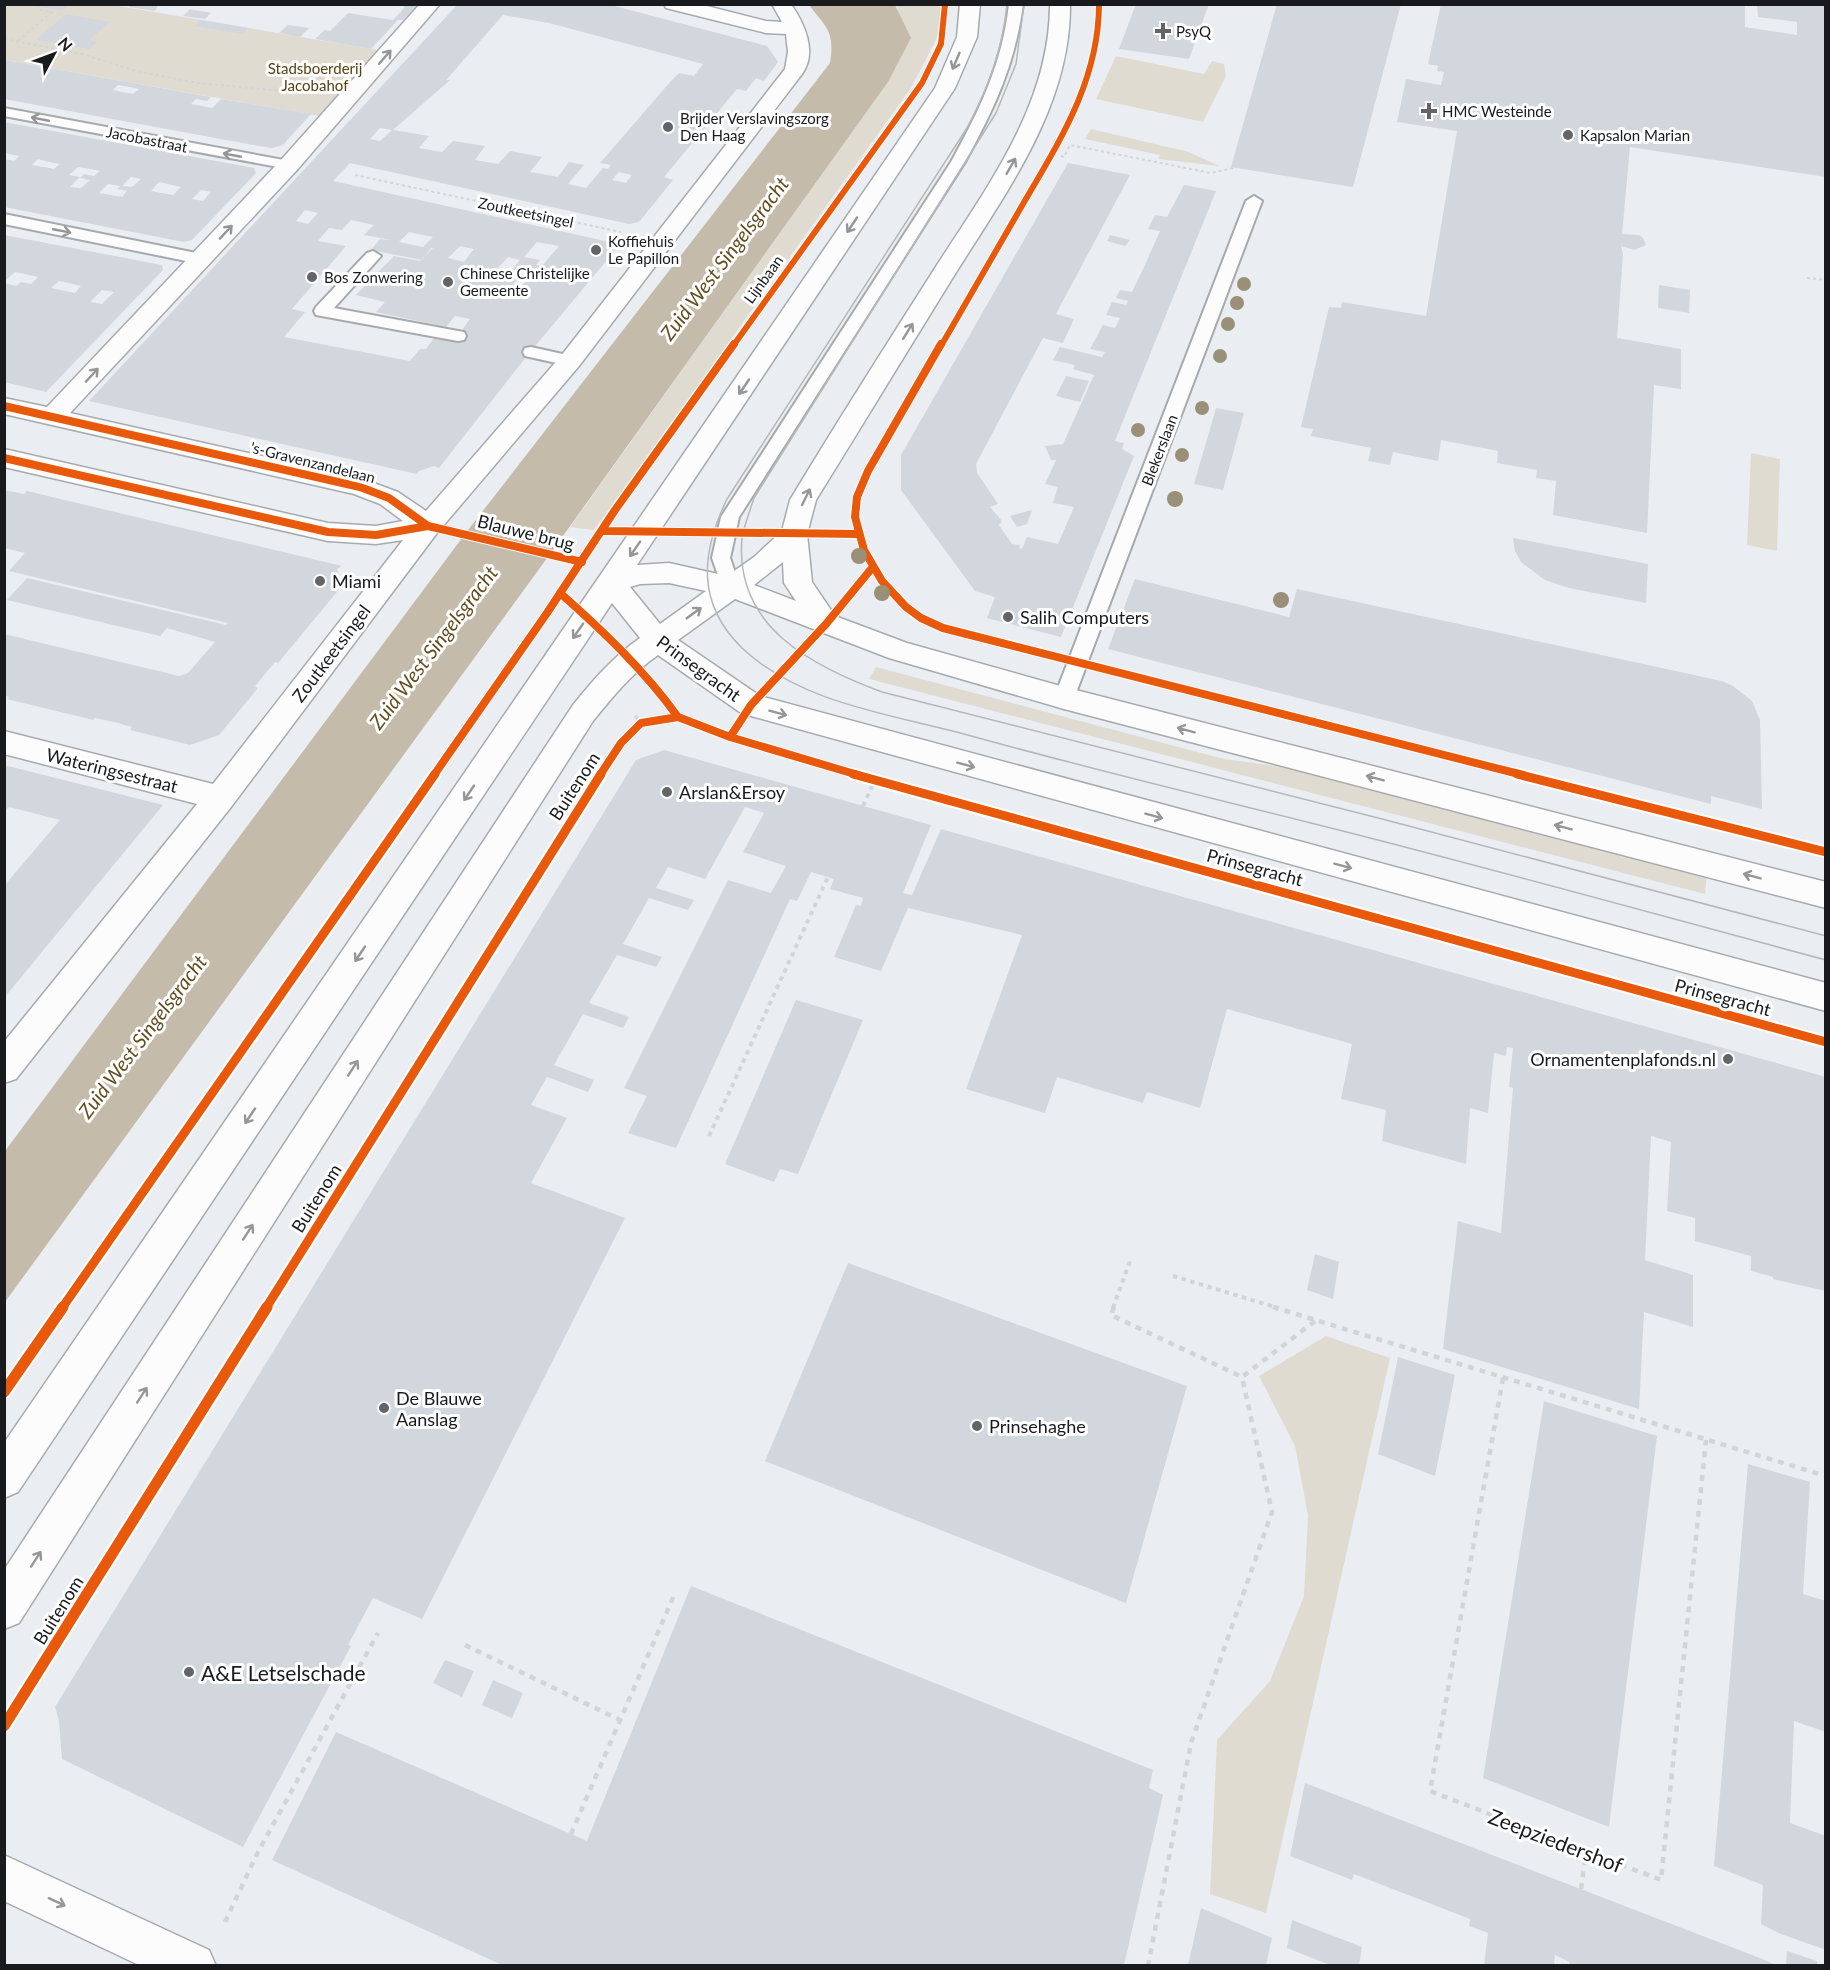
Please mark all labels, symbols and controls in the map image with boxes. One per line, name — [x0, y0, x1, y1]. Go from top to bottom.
marker: PsyQ — [1154, 22, 1172, 40]
place label: PsyQ — [1176, 22, 1211, 40]
north arrow — [24, 24, 84, 84]
text: N — [54, 33, 77, 55]
one-way arrow — [378, 50, 392, 65]
one-way arrow — [950, 51, 962, 69]
park label: Stadsboerderij Jacobahof — [268, 59, 362, 94]
marker: HMC Westeinde — [1420, 102, 1438, 120]
place label: HMC Westeinde — [1442, 102, 1552, 120]
place label: Brijder Verslavingszorg Den Haag — [680, 109, 829, 144]
one-way arrow — [31, 113, 50, 124]
marker: Brijder Verslavingszorg Den Haag — [661, 120, 675, 134]
street label: Jacobastraat — [105, 122, 190, 156]
place label: Kapsalon Marian — [1580, 126, 1690, 144]
marker: Kapsalon Marian — [1561, 128, 1575, 142]
one-way arrow — [222, 149, 242, 160]
one-way arrow — [1005, 158, 1017, 175]
water label: Zuid West Singelsgracht — [654, 172, 793, 345]
street label: Zoutkeetsingel — [477, 193, 575, 231]
one-way arrow — [846, 216, 858, 233]
one-way arrow — [218, 225, 233, 240]
one-way arrow — [52, 226, 71, 237]
place label: Koffiehuis Le Papillon — [608, 232, 679, 267]
marker: Koffiehuis Le Papillon — [589, 243, 603, 257]
street label: Lijnbaan — [740, 251, 786, 307]
place label: Chinese Christelijke Gemeente — [460, 264, 590, 299]
place label: Bos Zonwering — [324, 268, 423, 286]
marker: Bos Zonwering — [305, 270, 319, 284]
marker: Chinese Christelijke Gemeente — [441, 275, 455, 289]
one-way arrow — [902, 323, 914, 340]
one-way arrow — [85, 367, 99, 382]
one-way arrow — [738, 378, 750, 395]
street label: Blekerslaan — [1137, 412, 1181, 488]
street label: 's-Gravenzandelaan — [249, 438, 377, 486]
one-way arrow — [800, 489, 812, 507]
street label: Blauwe brug — [475, 509, 577, 555]
one-way arrow — [629, 540, 641, 556]
water label: Zuid West Singelsgracht — [363, 561, 502, 734]
place label: Miami — [332, 570, 381, 592]
marker: Miami — [313, 574, 327, 588]
street label: Zoutkeetsingel — [287, 600, 375, 706]
place label: Salih Computers — [1020, 606, 1149, 628]
one-way arrow — [686, 607, 702, 619]
marker: Salih Computers — [1001, 610, 1015, 624]
one-way arrow — [572, 623, 584, 639]
street label: Prinsegracht — [653, 630, 746, 706]
one-way arrow — [768, 707, 787, 719]
one-way arrow — [1177, 723, 1196, 735]
street label: Wateringsestraat — [44, 743, 181, 797]
street label: Buitenom — [544, 748, 604, 824]
one-way arrow — [956, 760, 975, 771]
one-way arrow — [1365, 772, 1384, 784]
place label: Arslan&Ersoy — [679, 781, 786, 803]
one-way arrow — [463, 784, 475, 800]
marker: Arslan&Ersoy — [660, 785, 674, 799]
one-way arrow — [1145, 810, 1164, 822]
one-way arrow — [1554, 821, 1573, 833]
street label: Prinsegracht — [1205, 844, 1306, 891]
one-way arrow — [1333, 861, 1352, 872]
one-way arrow — [1743, 870, 1762, 882]
one-way arrow — [353, 945, 365, 962]
water label: Zuid West Singelsgracht — [72, 950, 211, 1123]
street label: Prinsegracht — [1673, 974, 1774, 1021]
place label: Ornamentenplafonds.nl — [1530, 1048, 1716, 1070]
marker: Ornamentenplafonds.nl — [1721, 1052, 1735, 1066]
one-way arrow — [348, 1060, 360, 1077]
one-way arrow — [244, 1107, 256, 1123]
street label: Buitenom — [286, 1160, 346, 1236]
one-way arrow — [241, 1223, 254, 1240]
place label: De Blauwe Aanslag — [396, 1387, 482, 1430]
one-way arrow — [136, 1388, 148, 1404]
marker: De Blauwe Aanslag — [377, 1401, 391, 1415]
place label: Prinsehaghe — [989, 1415, 1086, 1437]
marker: Prinsehaghe — [970, 1419, 984, 1433]
one-way arrow — [31, 1551, 43, 1568]
street label: Buitenom — [28, 1572, 88, 1648]
place label: A&E Letselschade — [201, 1660, 366, 1685]
marker: A&E Letselschade — [182, 1665, 196, 1679]
street label: Zeepziedershof — [1485, 1803, 1627, 1877]
one-way arrow — [48, 1896, 66, 1908]

